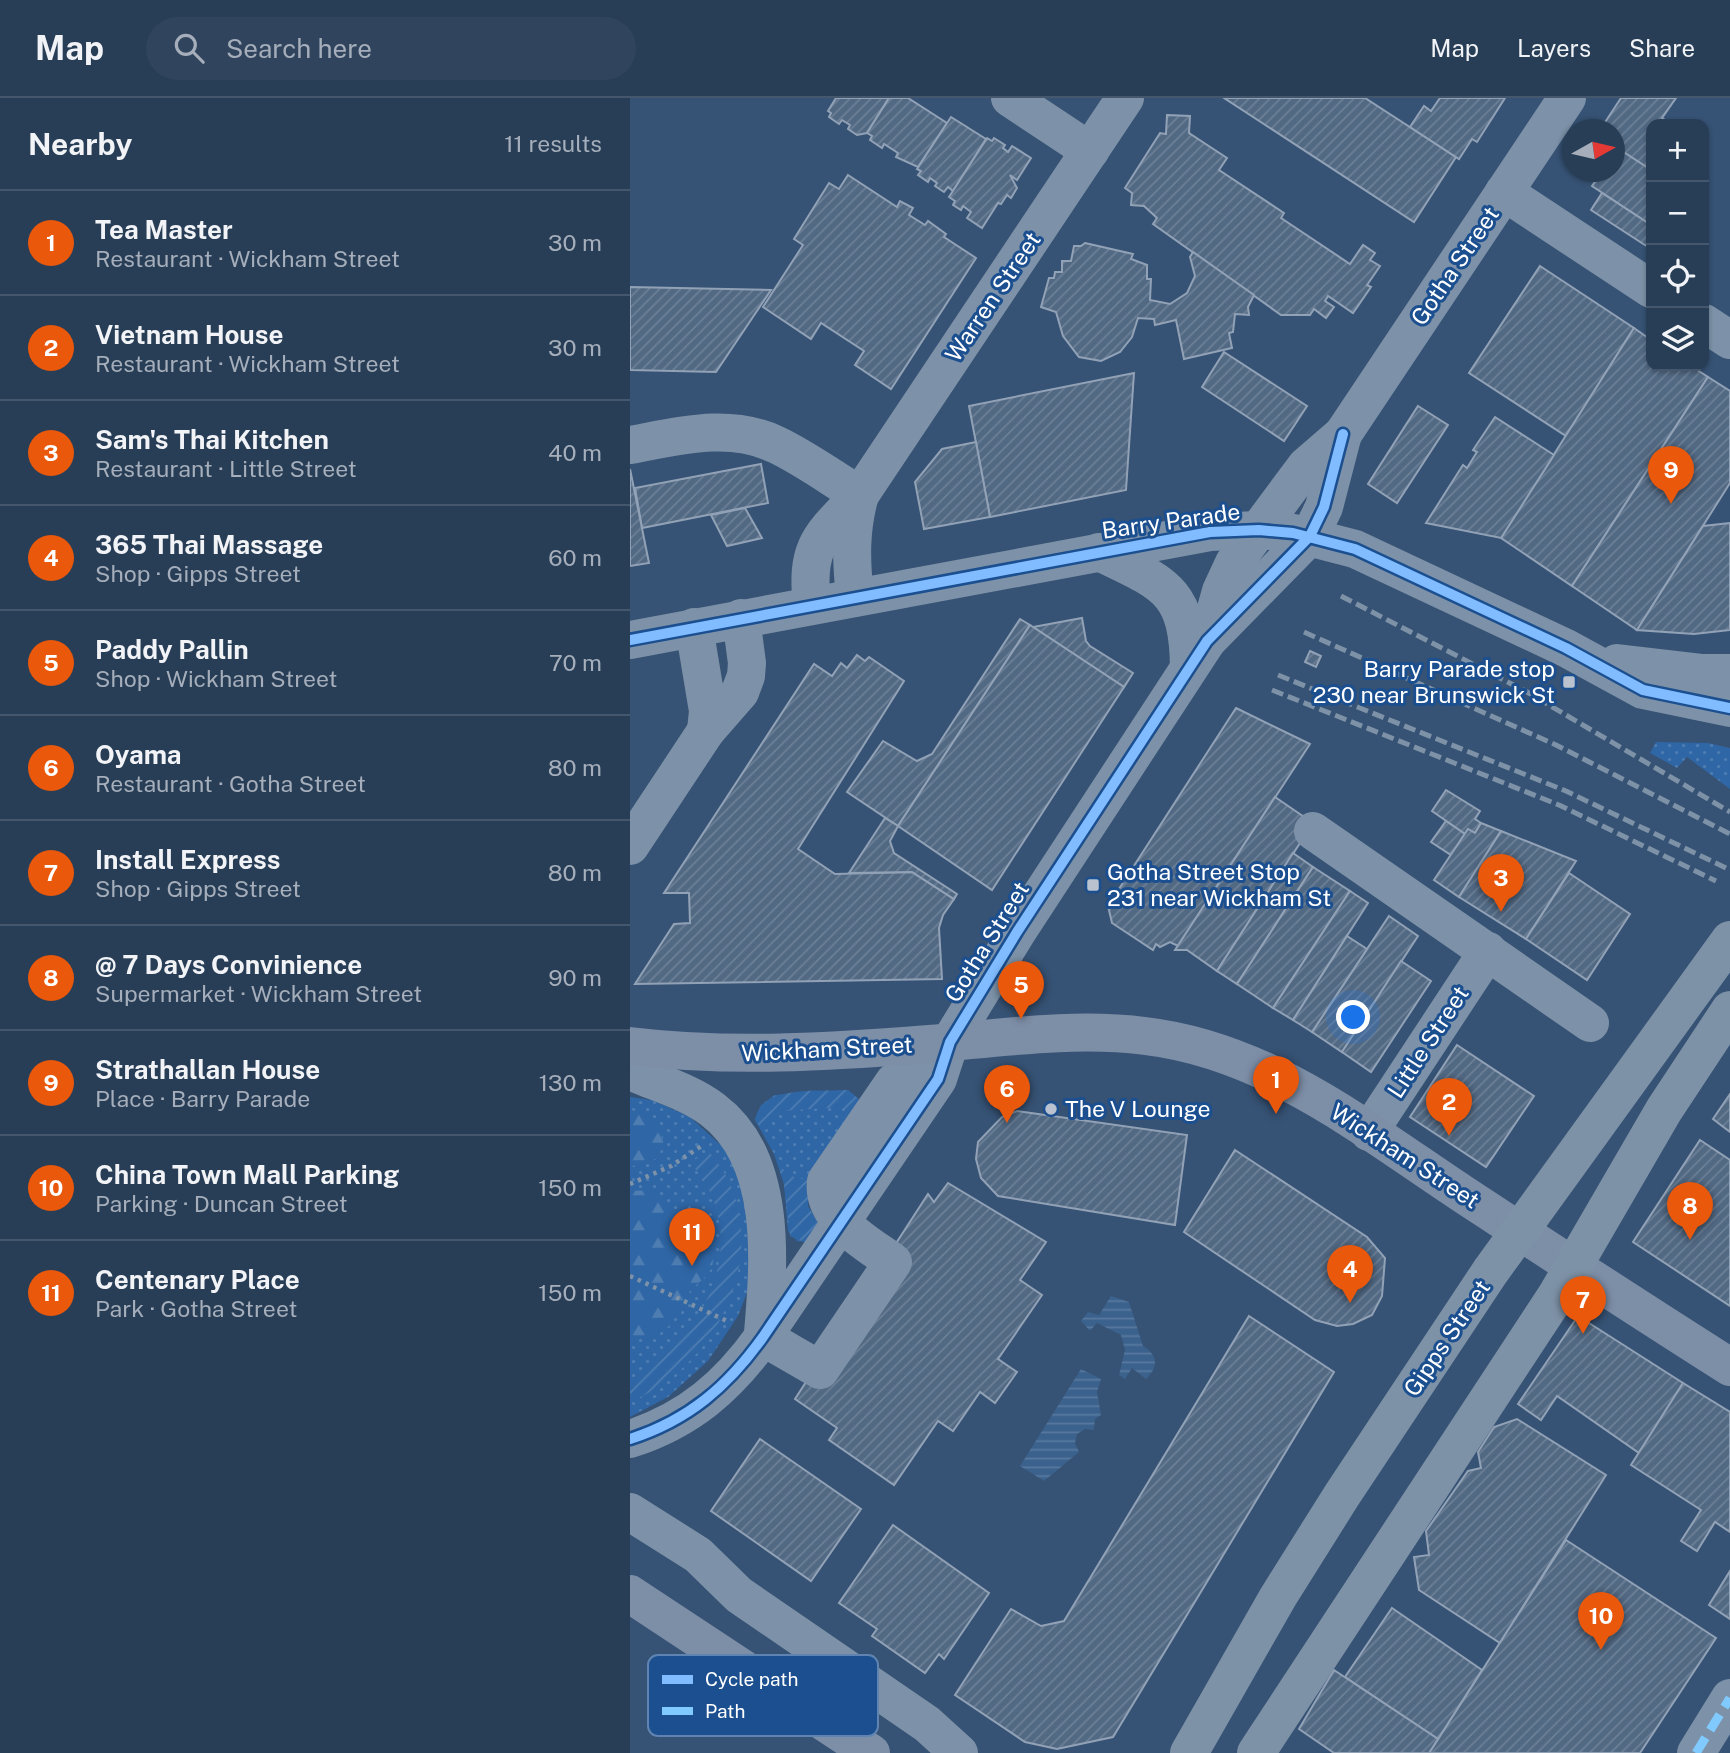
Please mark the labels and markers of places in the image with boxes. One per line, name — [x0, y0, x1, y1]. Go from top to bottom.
pin: 9 — [1648, 446, 1694, 504]
place label: Barry Parade stop 230 near Brunswick St — [1313, 655, 1555, 708]
marker: Barry Parade stop 230 near Brunswick St — [1561, 674, 1577, 690]
pin: 3 — [1478, 854, 1524, 912]
place label: Gotha Street Stop 231 near Wickham St — [1107, 858, 1331, 911]
marker: Gotha Street Stop 231 near Wickham St — [1085, 877, 1101, 893]
pin: 5 — [998, 961, 1044, 1019]
pin: 1 — [1253, 1056, 1299, 1114]
pin: 6 — [984, 1065, 1030, 1123]
pin: 2 — [1426, 1078, 1472, 1136]
place label: The V Lounge — [1065, 1095, 1210, 1122]
marker: The V Lounge — [1043, 1101, 1059, 1117]
pin: 8 — [1667, 1182, 1713, 1240]
pin: 11 — [669, 1208, 715, 1266]
pin: 4 — [1327, 1245, 1373, 1303]
pin: 7 — [1560, 1276, 1606, 1334]
pin: 10 — [1578, 1592, 1624, 1650]

